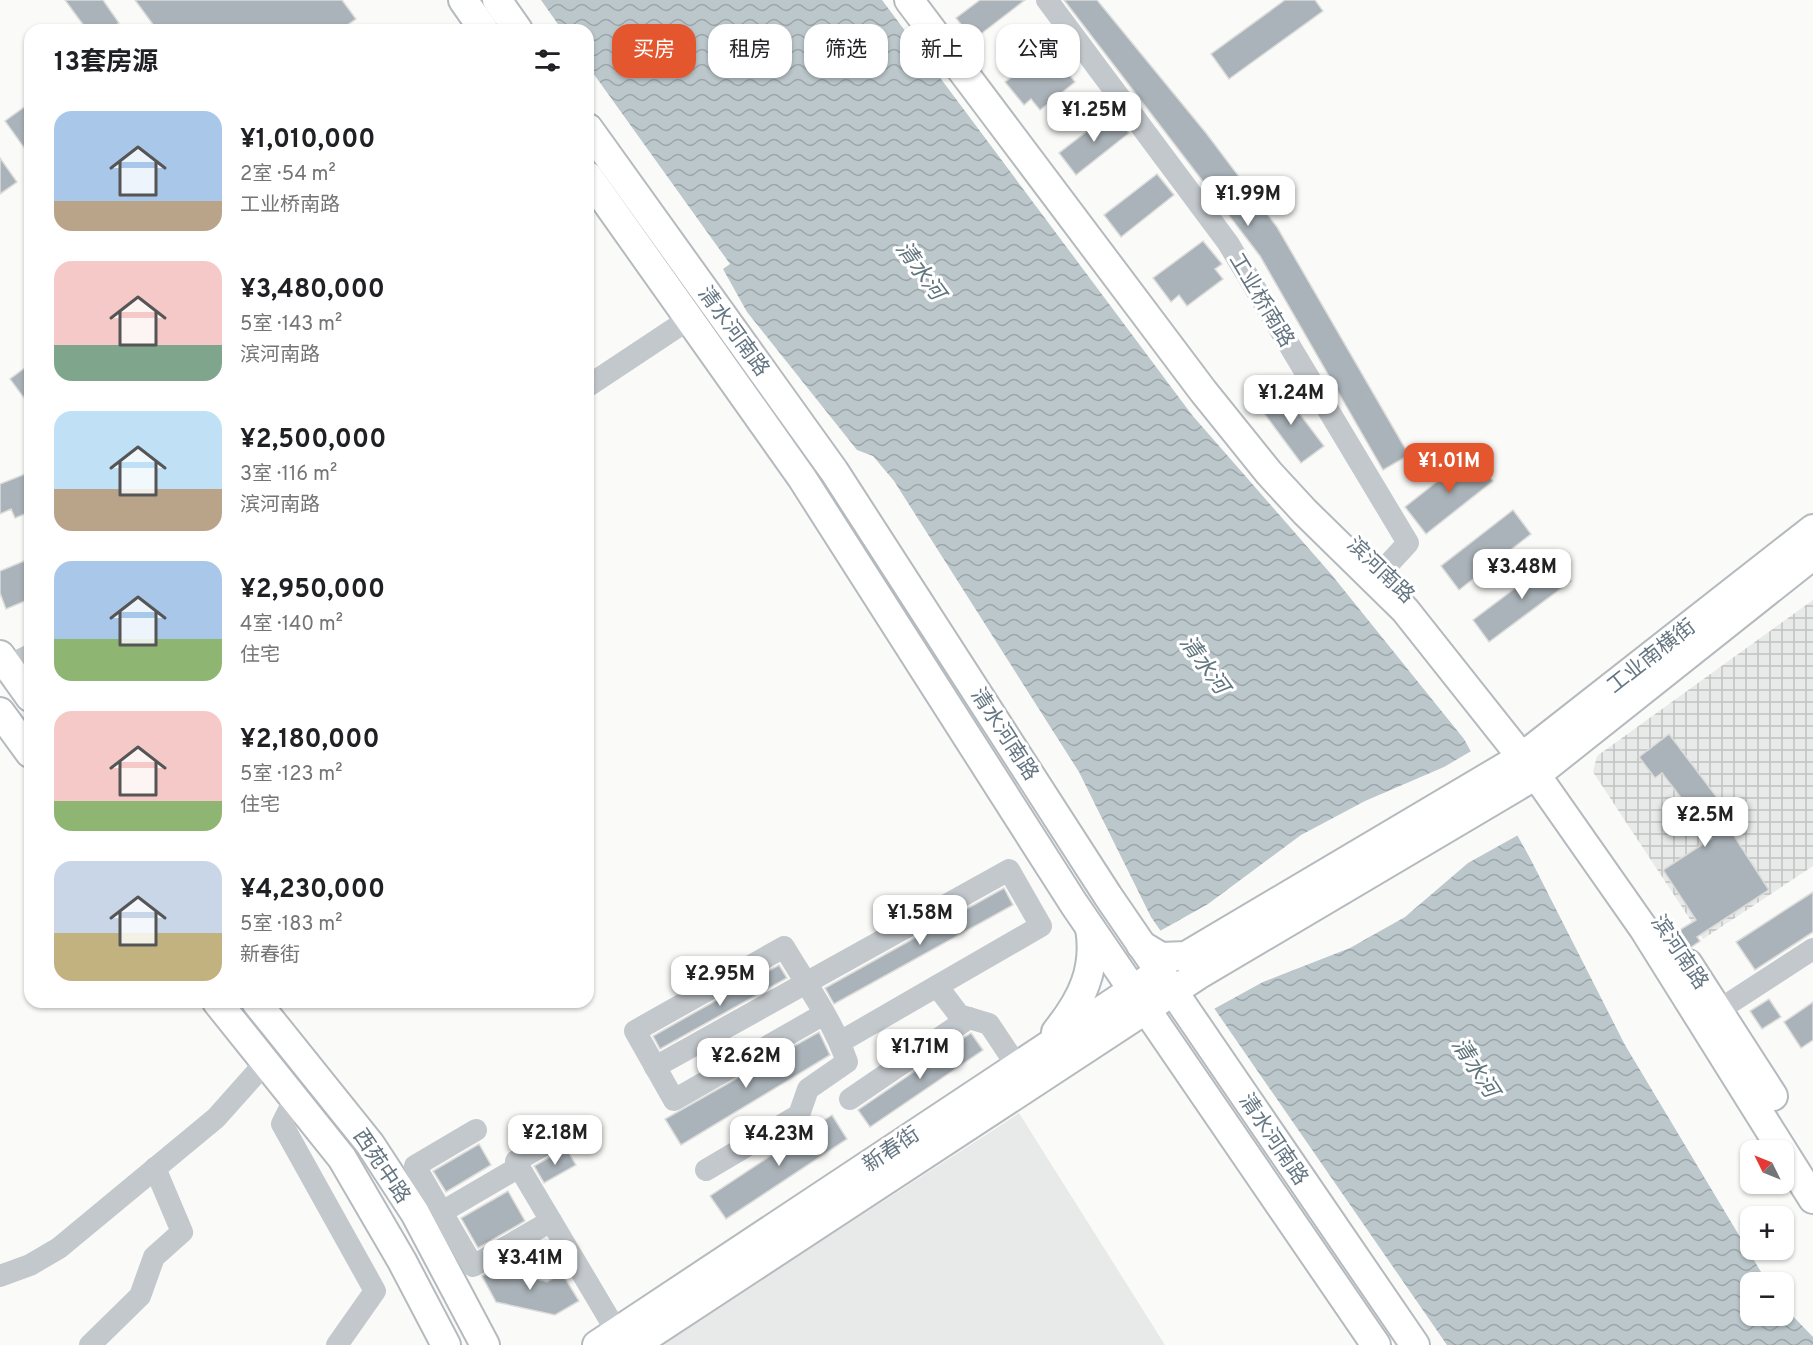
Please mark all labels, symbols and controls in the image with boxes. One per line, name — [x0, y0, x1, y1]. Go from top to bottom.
chip: 买房 — [612, 24, 696, 78]
chip: 租房 — [708, 24, 792, 78]
chip: 筛选 — [804, 24, 888, 78]
chip: 新上 — [900, 24, 984, 78]
chip: 公寓 — [996, 24, 1080, 78]
icon: filters — [531, 44, 564, 77]
text: 13套房源 — [54, 47, 158, 80]
pin: ¥1.25M — [1045, 92, 1143, 143]
text: ¥1.25M — [1061, 98, 1127, 124]
text: ¥1,010,000 — [240, 124, 375, 157]
icon: home — [102, 135, 174, 207]
text: 2室 · 54 m² — [240, 162, 336, 188]
pin: ¥1.99M — [1199, 176, 1297, 227]
text: ¥1.99M — [1215, 182, 1281, 208]
text: 工业桥南路 — [240, 193, 340, 219]
water label: 清水河 — [889, 237, 952, 309]
street label: 工业桥南路 — [1222, 249, 1299, 353]
text: ¥3,480,000 — [240, 274, 385, 307]
street label: 清水河南路 — [691, 281, 775, 382]
icon: home — [102, 285, 174, 357]
text: 5室 · 143 m² — [240, 312, 342, 338]
text: 滨河南路 — [240, 343, 320, 369]
pin: ¥1.24M — [1242, 375, 1340, 426]
text: ¥1.24M — [1258, 381, 1324, 407]
text: ¥2,500,000 — [240, 424, 386, 457]
icon: home — [102, 435, 174, 507]
pin: ¥1.01M — [1400, 443, 1498, 494]
text: ¥1.01M — [1418, 449, 1480, 475]
text: 3室 · 116 m² — [240, 462, 337, 488]
text: 滨河南路 — [240, 493, 320, 519]
street label: 滨河南路 — [1340, 532, 1420, 610]
pin: ¥3.48M — [1473, 549, 1571, 600]
text: ¥3.48M — [1487, 555, 1557, 581]
text: ¥2,950,000 — [240, 574, 385, 607]
icon: home — [102, 585, 174, 657]
text: 4室 · 140 m² — [240, 612, 343, 638]
street label: 工业南横街 — [1602, 614, 1702, 700]
water label: 清水河 — [1173, 631, 1236, 703]
text: 住宅 — [240, 643, 280, 669]
street label: 清水河南路 — [964, 683, 1044, 786]
text: ¥2,180,000 — [240, 724, 380, 757]
icon: home — [102, 735, 174, 807]
text: 5室 · 123 m² — [240, 762, 342, 788]
text: 住宅 — [240, 793, 280, 819]
pin: ¥2.5M — [1663, 797, 1747, 848]
text: ¥2.5M — [1676, 803, 1734, 829]
text: ¥4,230,000 — [240, 874, 385, 907]
icon: home — [102, 885, 174, 957]
pin: ¥1.58M — [871, 895, 969, 946]
text: ¥1.58M — [887, 901, 953, 927]
street label: 滨河南路 — [1644, 910, 1713, 995]
text: 5室 · 183 m² — [240, 912, 342, 938]
text: 新春街 — [240, 943, 300, 969]
pin: ¥2.95M — [671, 956, 769, 1007]
text: ¥2.95M — [685, 962, 755, 988]
pin: ¥1.71M — [871, 1029, 969, 1080]
water label: 清水河 — [1445, 1033, 1505, 1107]
text: ¥1.71M — [891, 1035, 949, 1061]
pin: ¥2.62M — [697, 1038, 795, 1089]
text: ¥2.62M — [711, 1044, 781, 1070]
street label: 清水河南路 — [1232, 1089, 1313, 1191]
pin: ¥2.18M — [506, 1115, 604, 1166]
pin: ¥4.23M — [730, 1116, 828, 1167]
text: ¥2.18M — [522, 1121, 588, 1147]
street label: 新春街 — [858, 1121, 926, 1179]
text: ¥4.23M — [744, 1122, 814, 1148]
street label: 西苑中路 — [346, 1124, 415, 1209]
north arrow — [1740, 1140, 1794, 1194]
map controls — [1740, 1140, 1794, 1326]
button: + — [1740, 1206, 1794, 1260]
pin: ¥3.41M — [481, 1240, 579, 1291]
text: ¥3.41M — [497, 1246, 563, 1272]
button: − — [1740, 1272, 1794, 1326]

